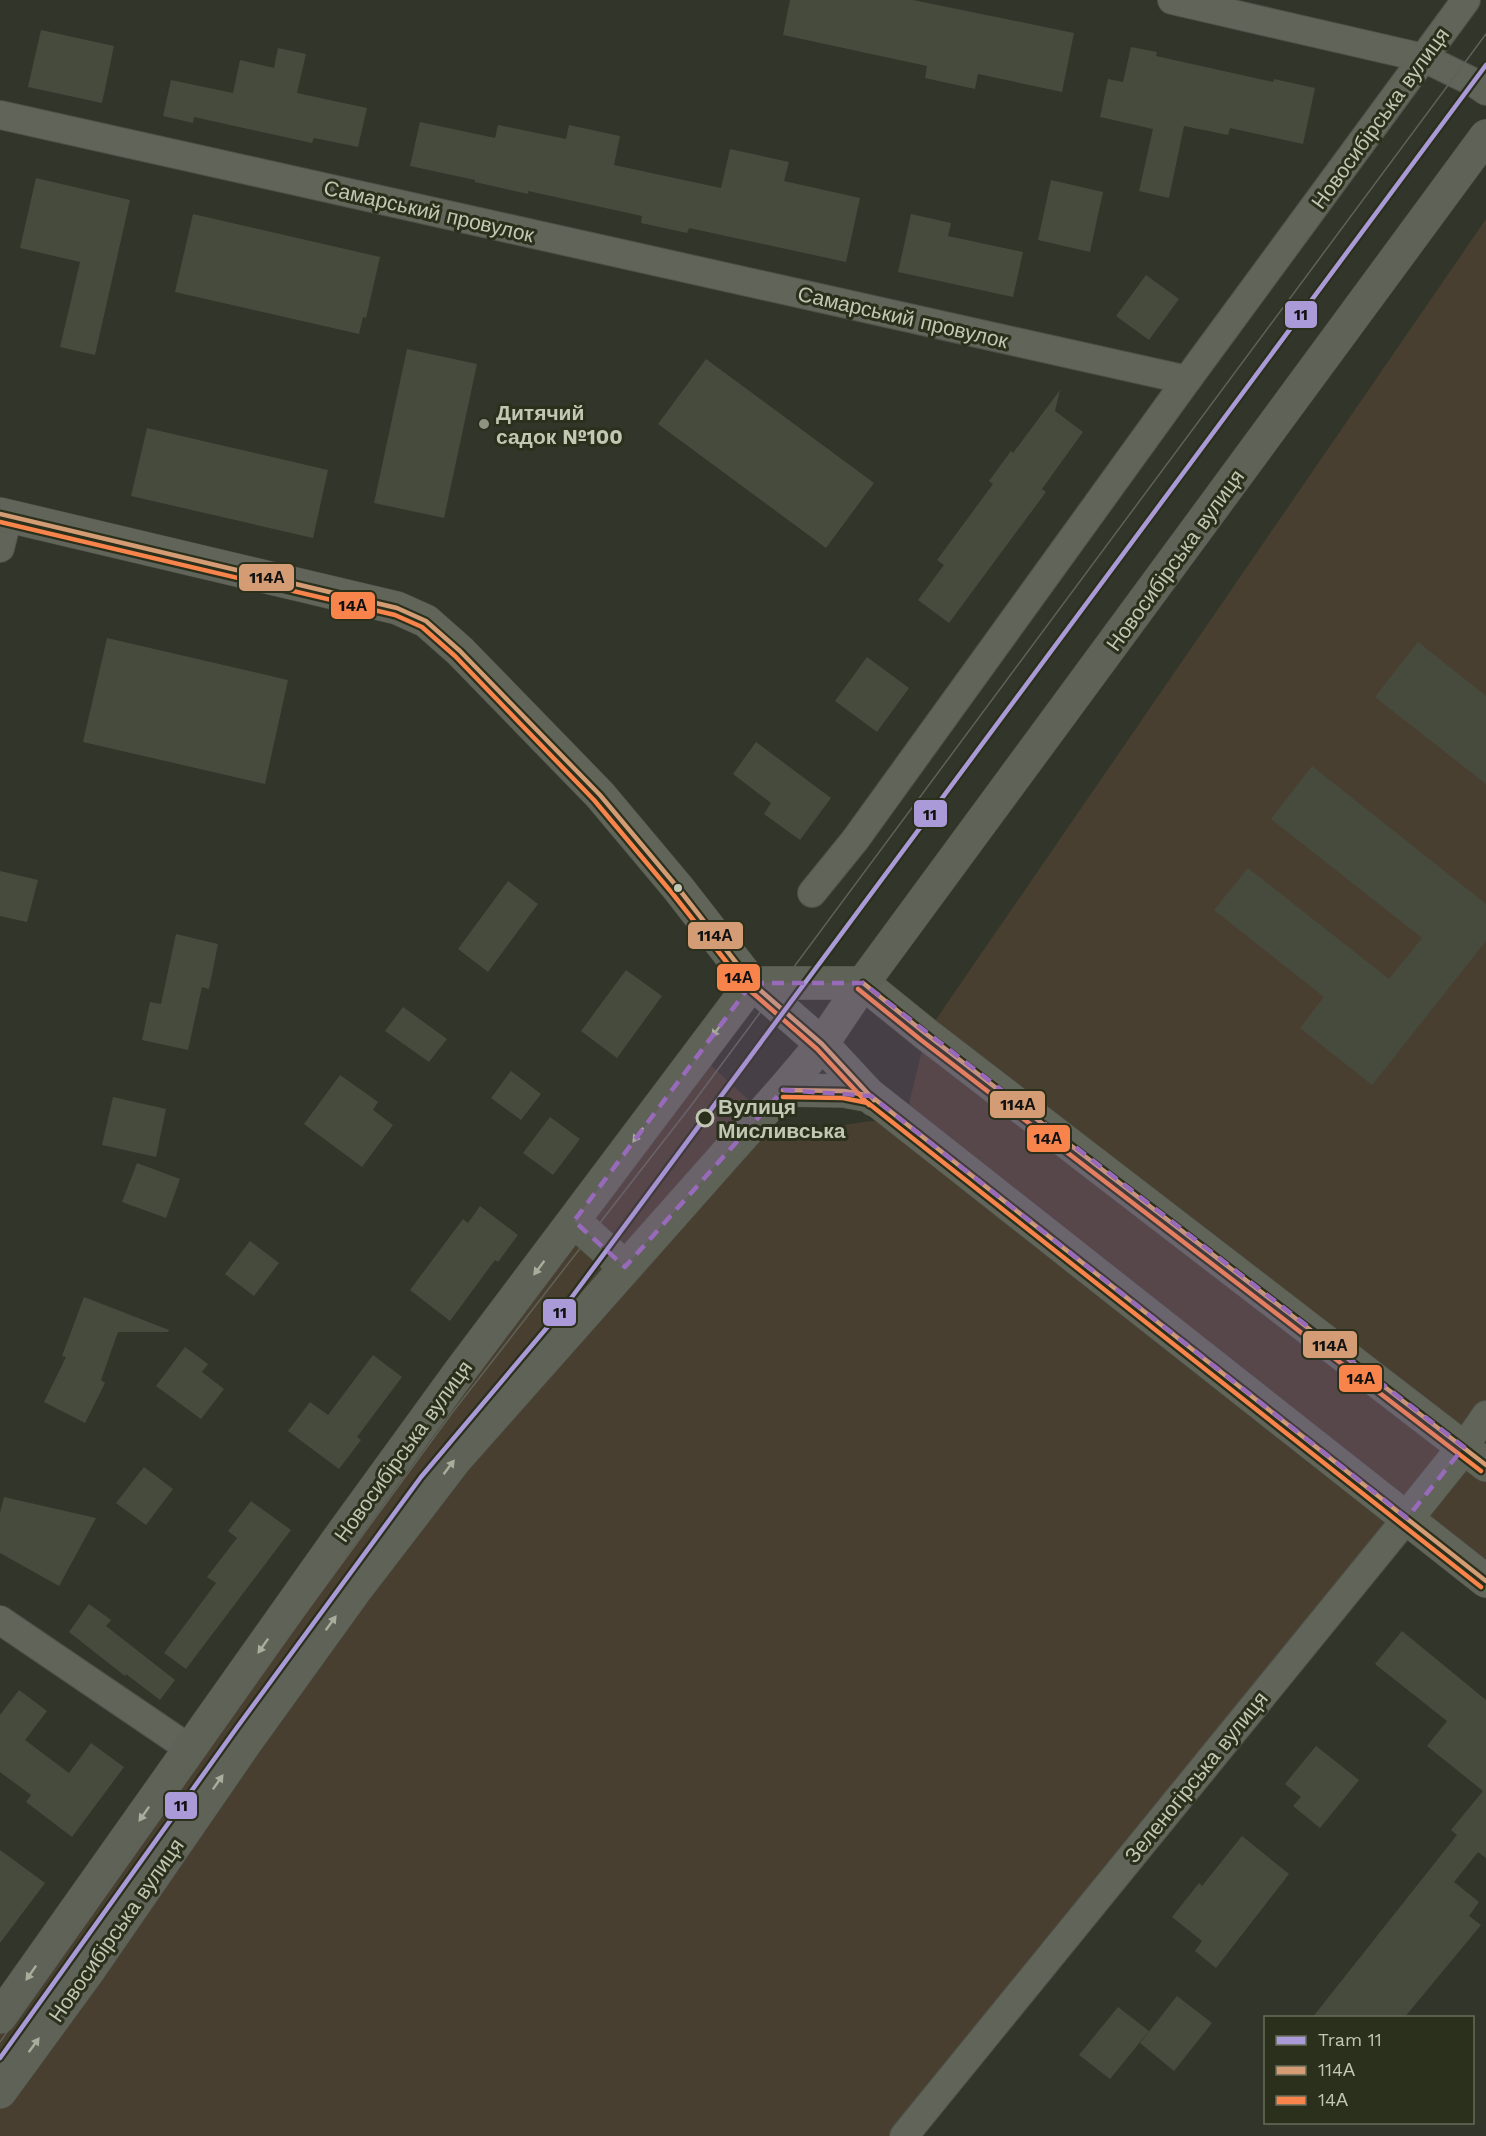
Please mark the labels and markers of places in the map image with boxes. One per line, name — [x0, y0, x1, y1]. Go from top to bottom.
place label: Дитячий садок №100 — [496, 400, 623, 449]
marker: Дитячий садок №100 — [477, 417, 491, 431]
unlabelled marker — [672, 882, 684, 894]
place label: Вулиця Мисливська — [718, 1094, 846, 1143]
marker: Вулиця Мисливська — [696, 1109, 714, 1127]

